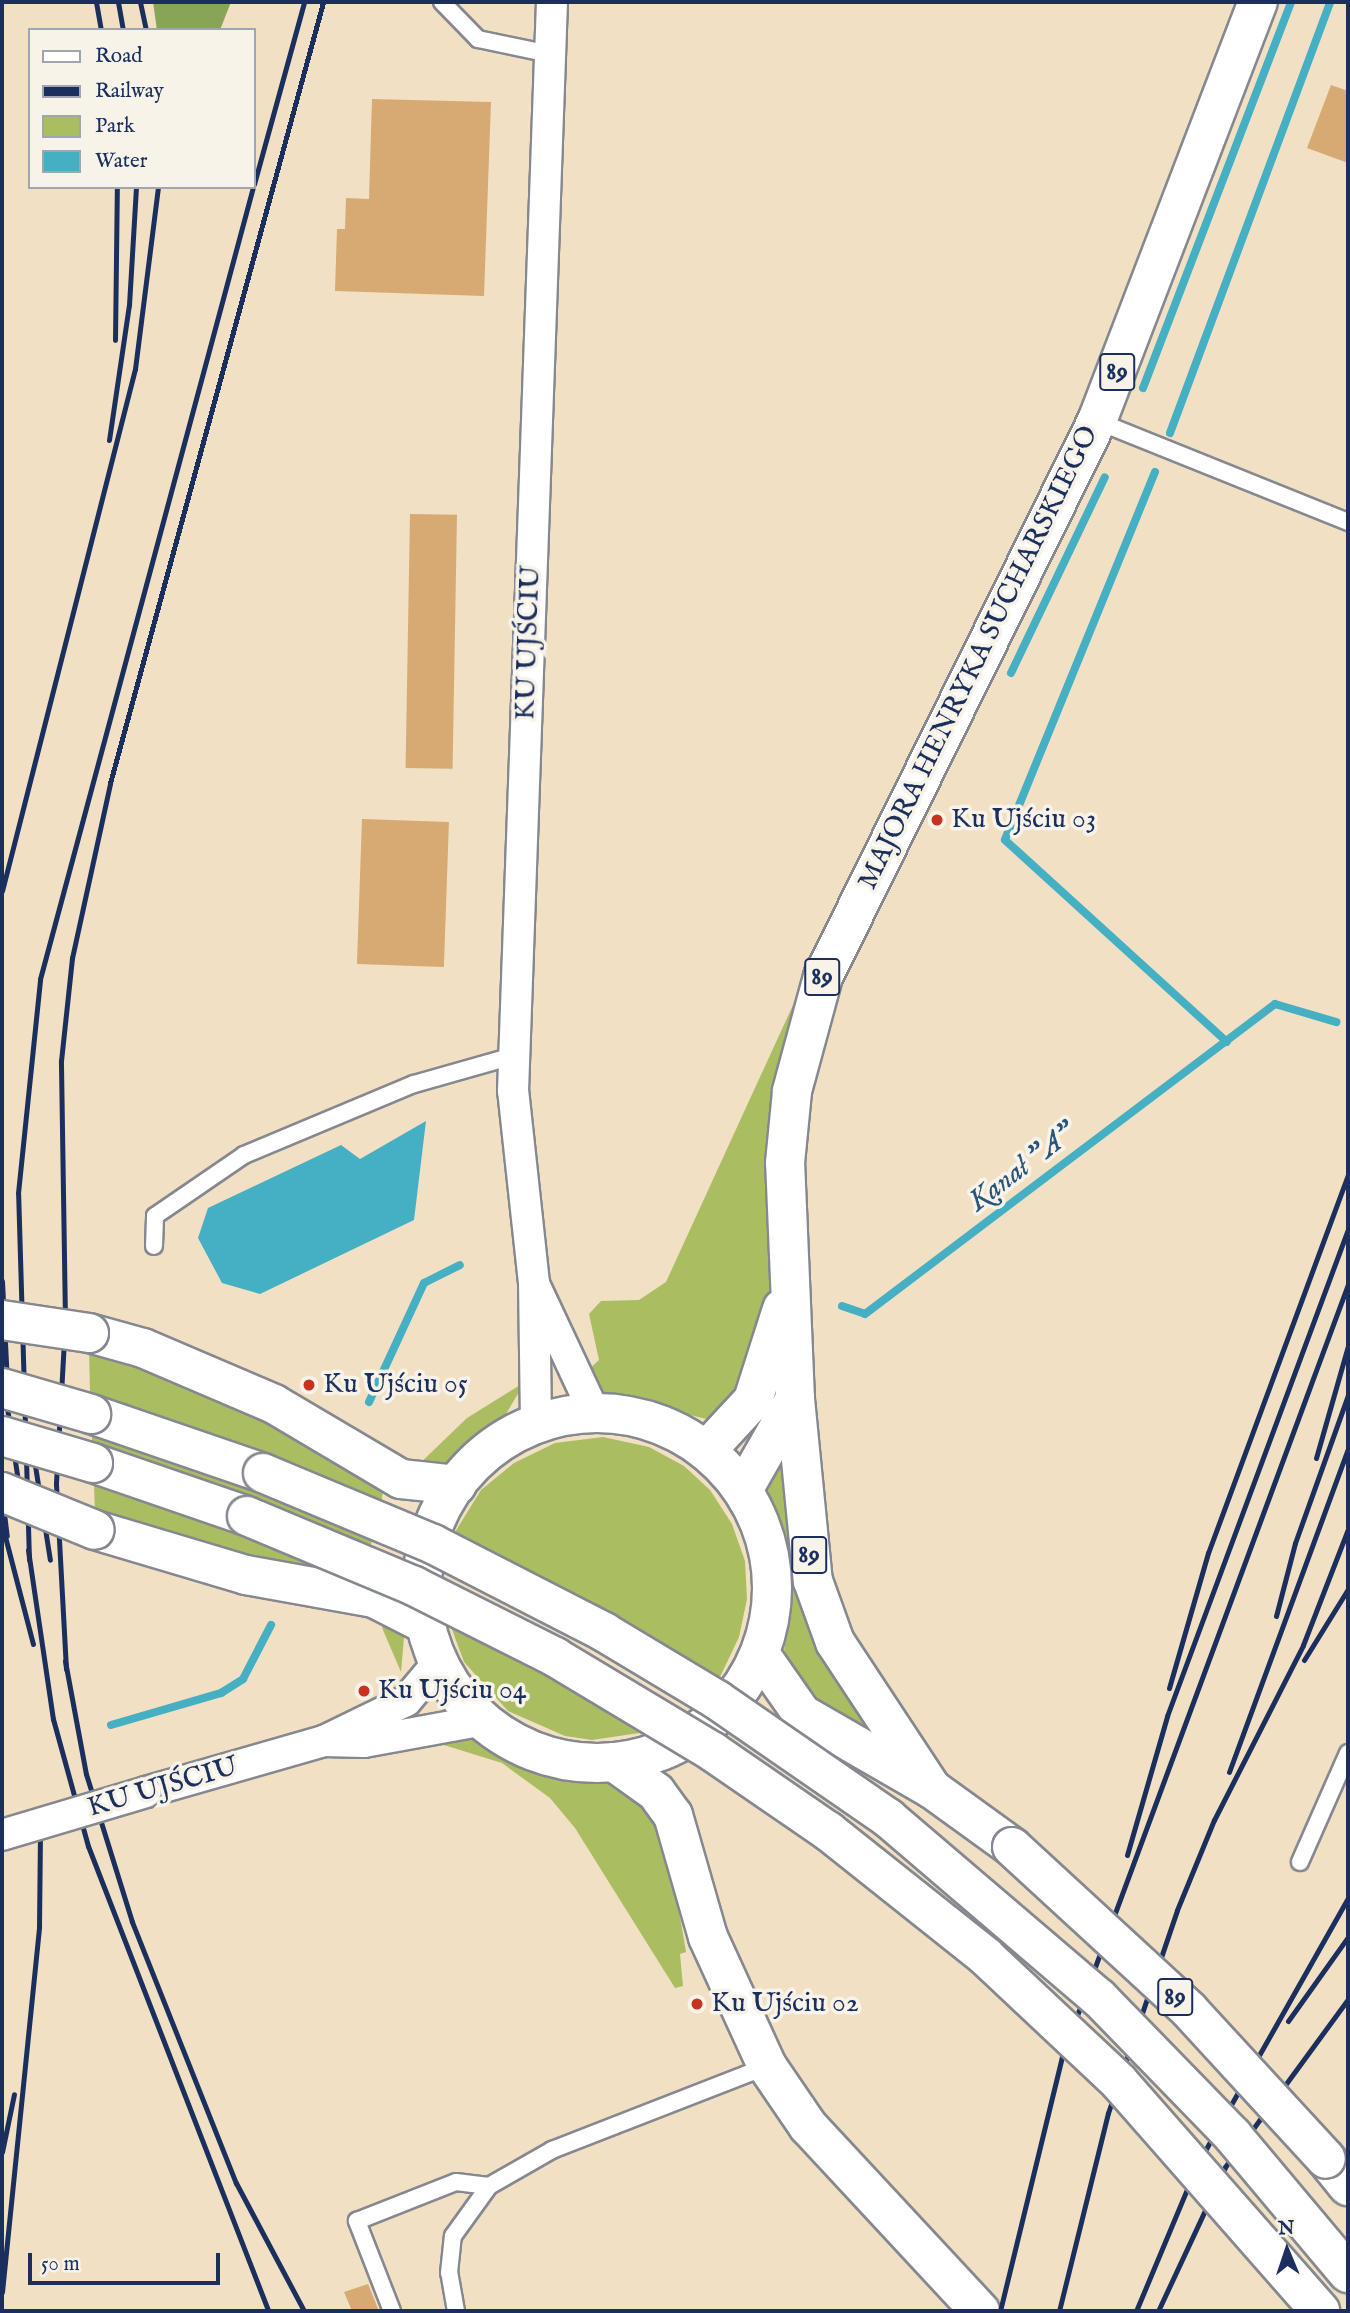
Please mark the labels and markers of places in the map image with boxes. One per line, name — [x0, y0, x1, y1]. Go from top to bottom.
place label: Ku Ujściu 03 — [951, 803, 1096, 837]
marker: Ku Ujściu 03 — [929, 812, 945, 828]
place label: Ku Ujściu 05 — [323, 1368, 468, 1402]
marker: Ku Ujściu 05 — [301, 1377, 317, 1393]
place label: Ku Ujściu 04 — [378, 1674, 527, 1708]
marker: Ku Ujściu 04 — [356, 1683, 372, 1699]
place label: Ku Ujściu 02 — [711, 1987, 859, 2021]
marker: Ku Ujściu 02 — [689, 1996, 705, 2012]

